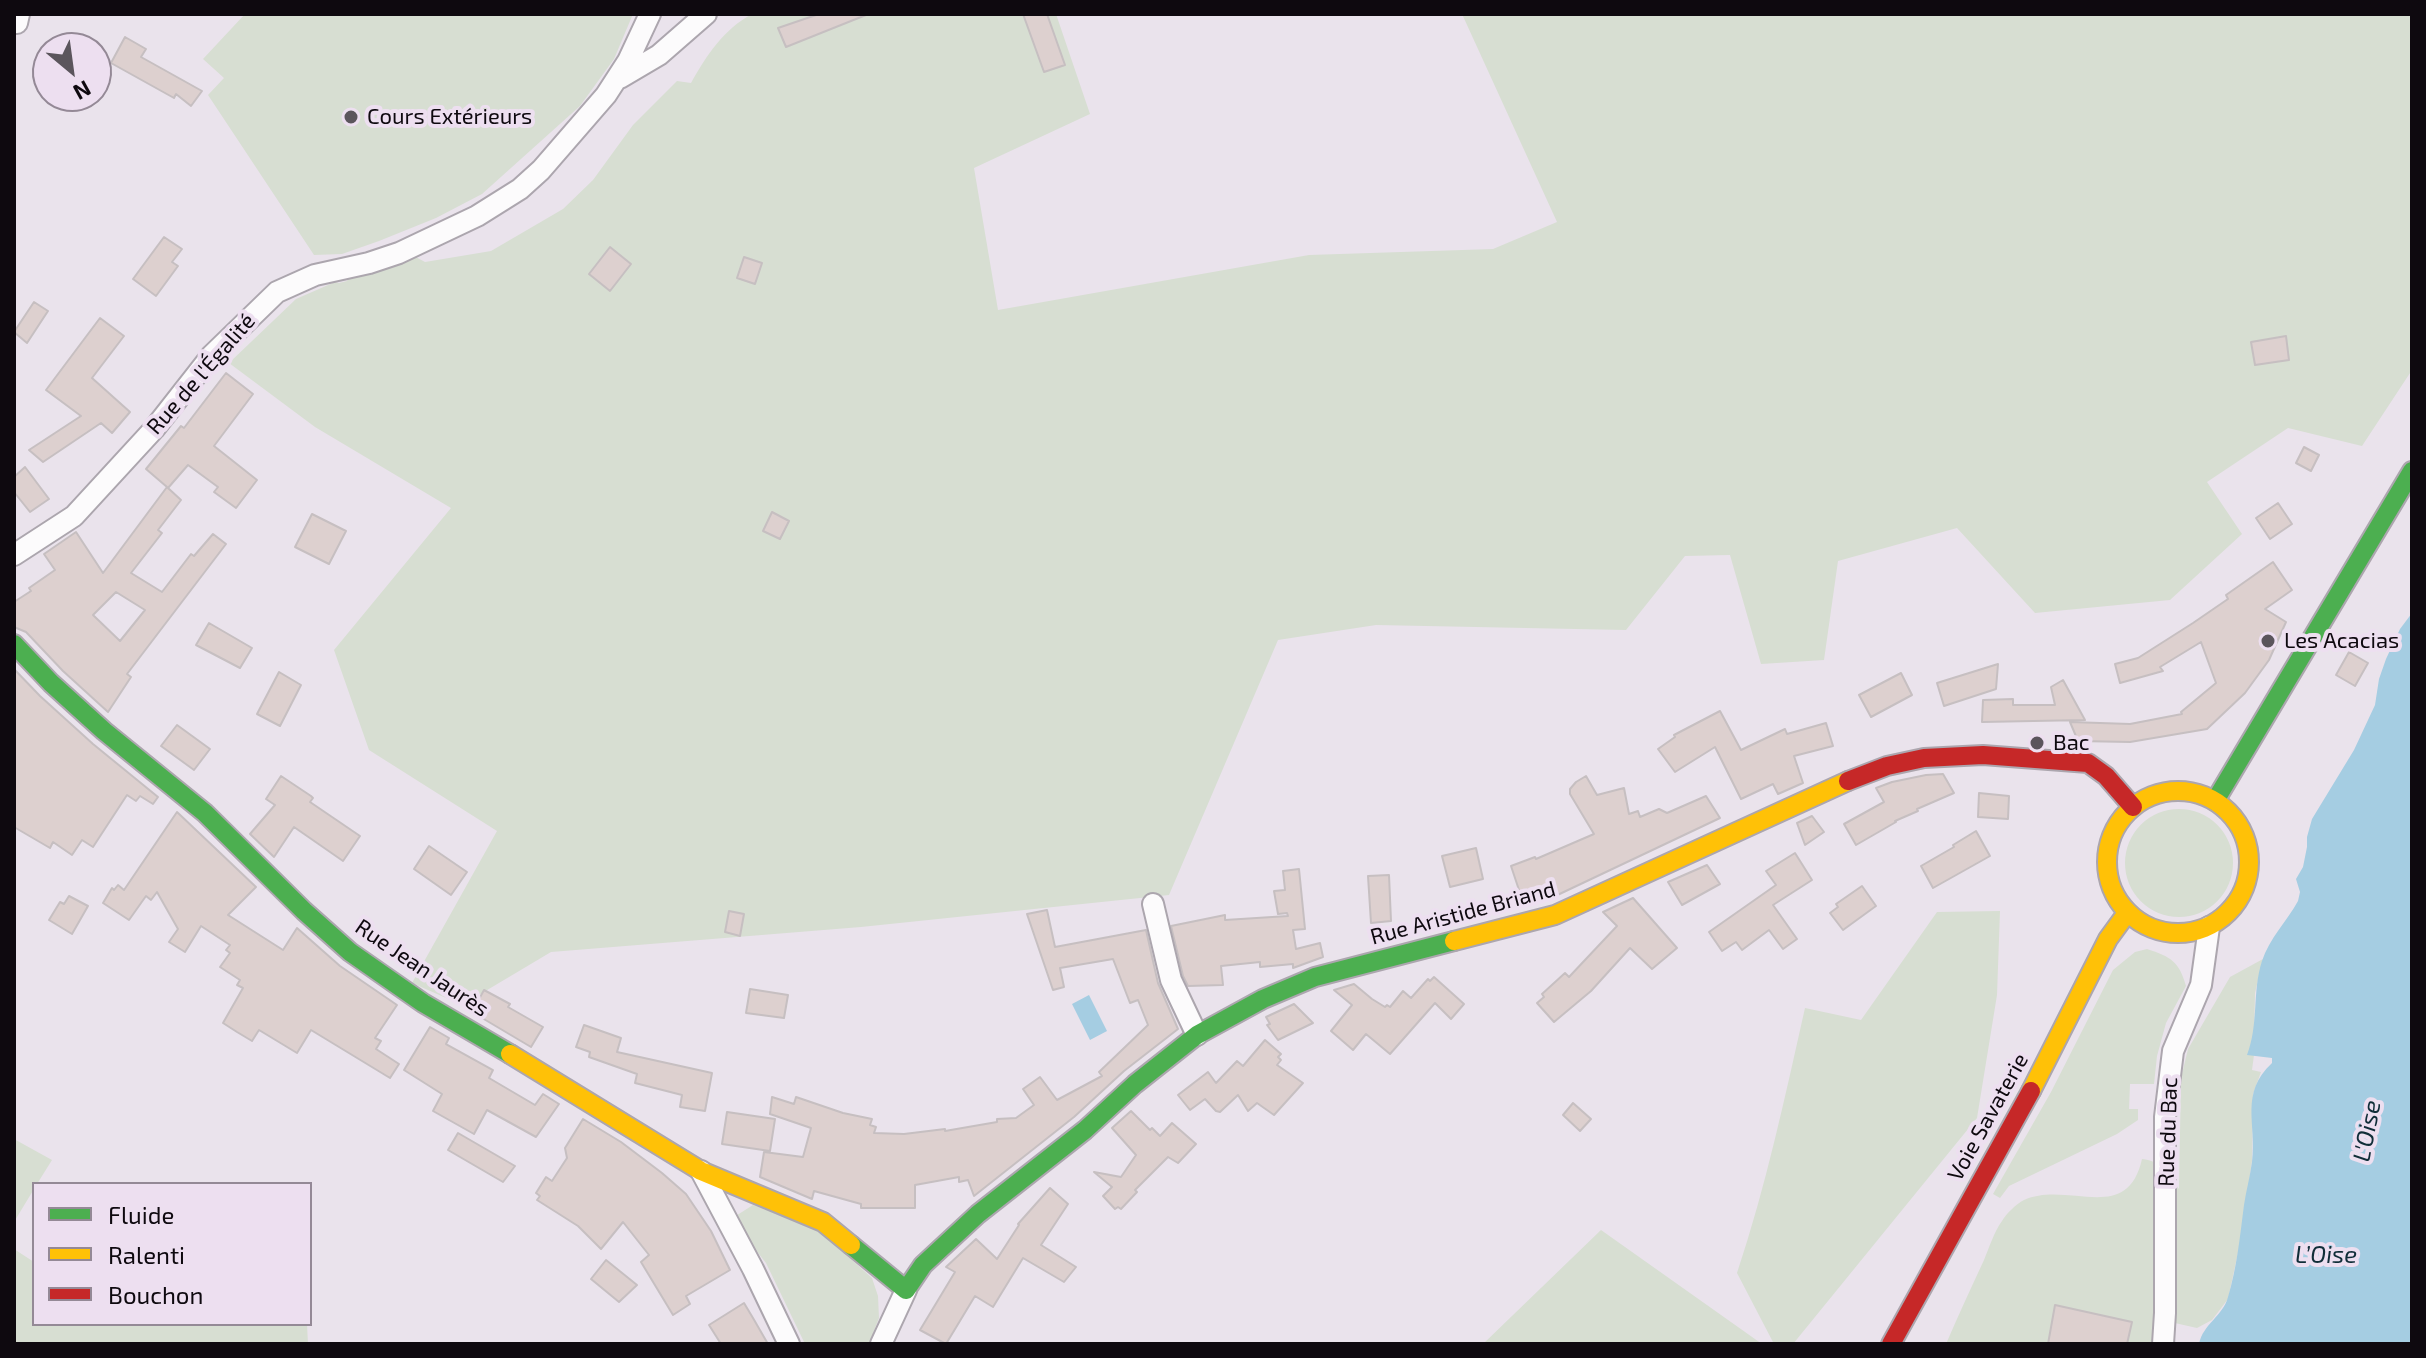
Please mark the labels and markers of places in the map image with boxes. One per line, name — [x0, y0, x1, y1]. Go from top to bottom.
place label: Cours Extérieurs — [367, 104, 532, 130]
marker: Cours Extérieurs — [342, 108, 360, 126]
place label: Les Acacias — [2284, 628, 2399, 654]
marker: Les Acacias — [2259, 632, 2277, 650]
place label: Bac — [2053, 730, 2089, 756]
marker: Bac — [2028, 734, 2046, 752]

